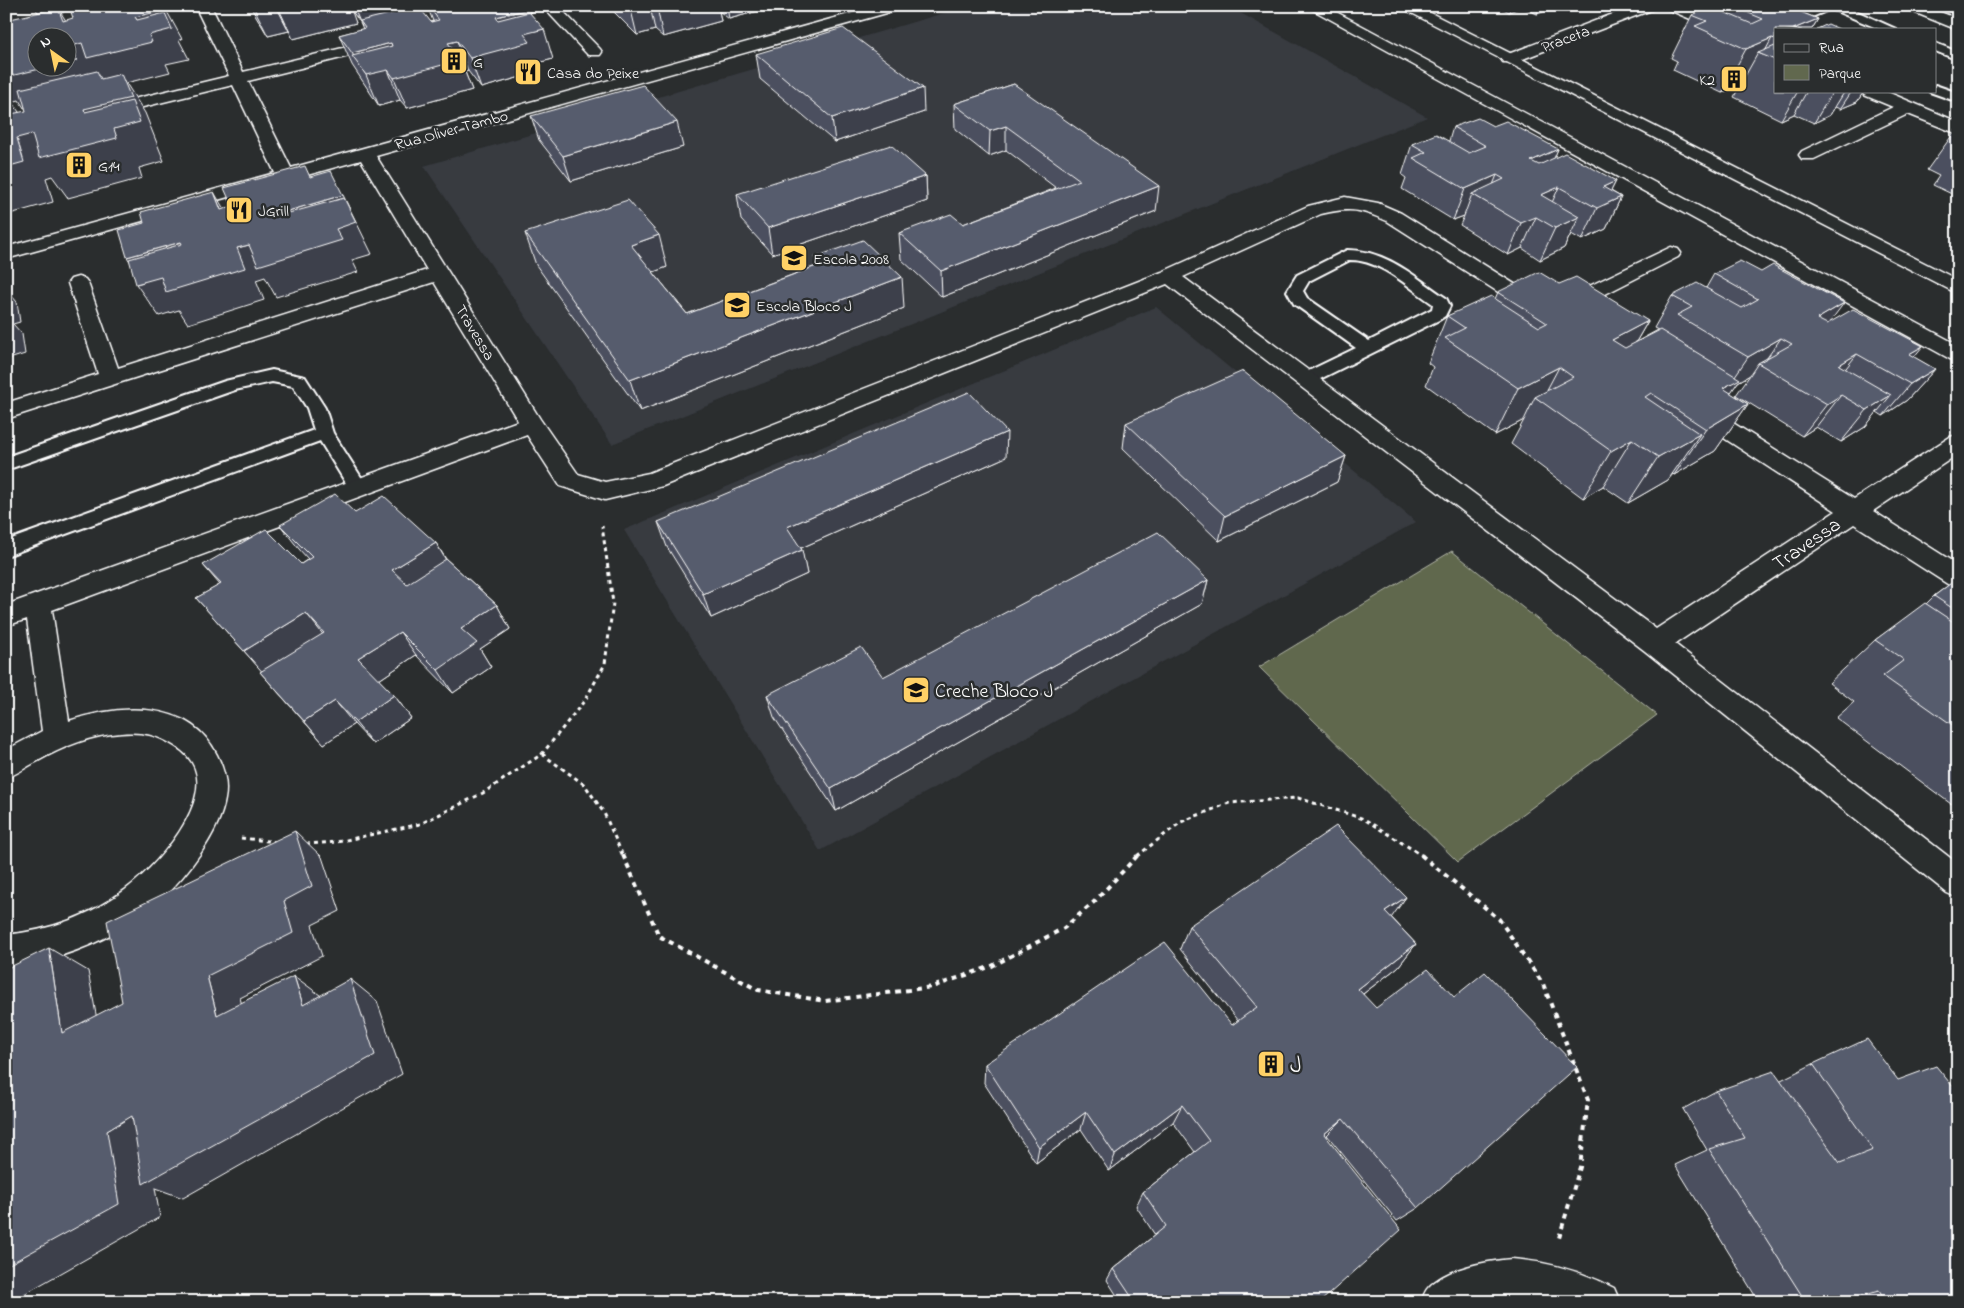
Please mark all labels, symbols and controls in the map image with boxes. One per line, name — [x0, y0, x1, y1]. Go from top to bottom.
street label: Praceta — [1538, 20, 1593, 60]
north arrow — [28, 28, 78, 78]
legend — [1774, 28, 1936, 92]
text: N — [36, 31, 55, 54]
text: Rua — [1819, 37, 1844, 59]
building icon: G — [439, 46, 469, 76]
place label: G — [473, 51, 483, 75]
restaurant icon: Casa do Peixe — [513, 57, 543, 87]
place label: Casa do Peixe — [547, 62, 640, 86]
text: Parque — [1819, 63, 1861, 85]
building icon: K2 — [1719, 64, 1749, 94]
place label: K2 — [1699, 69, 1715, 93]
street label: Rua Oliver Tambo — [392, 104, 511, 158]
building icon: G14 — [64, 150, 94, 180]
place label: G14 — [98, 155, 120, 179]
restaurant icon: JGrill — [224, 195, 254, 225]
place label: JGrill — [258, 200, 289, 224]
school or university icon: Escola 2008 — [779, 243, 809, 273]
place label: Escola 2008 — [813, 248, 889, 272]
school or university icon: Escola Bloco J — [722, 290, 752, 320]
place label: Escola Bloco J — [756, 295, 852, 319]
street label: Travessa — [448, 300, 500, 366]
street label: Travessa — [1767, 512, 1847, 579]
school or university icon: Creche Bloco J — [901, 675, 931, 705]
place label: Creche Bloco J — [935, 678, 1054, 707]
building icon: J — [1256, 1049, 1286, 1079]
place label: J — [1290, 1049, 1302, 1084]

